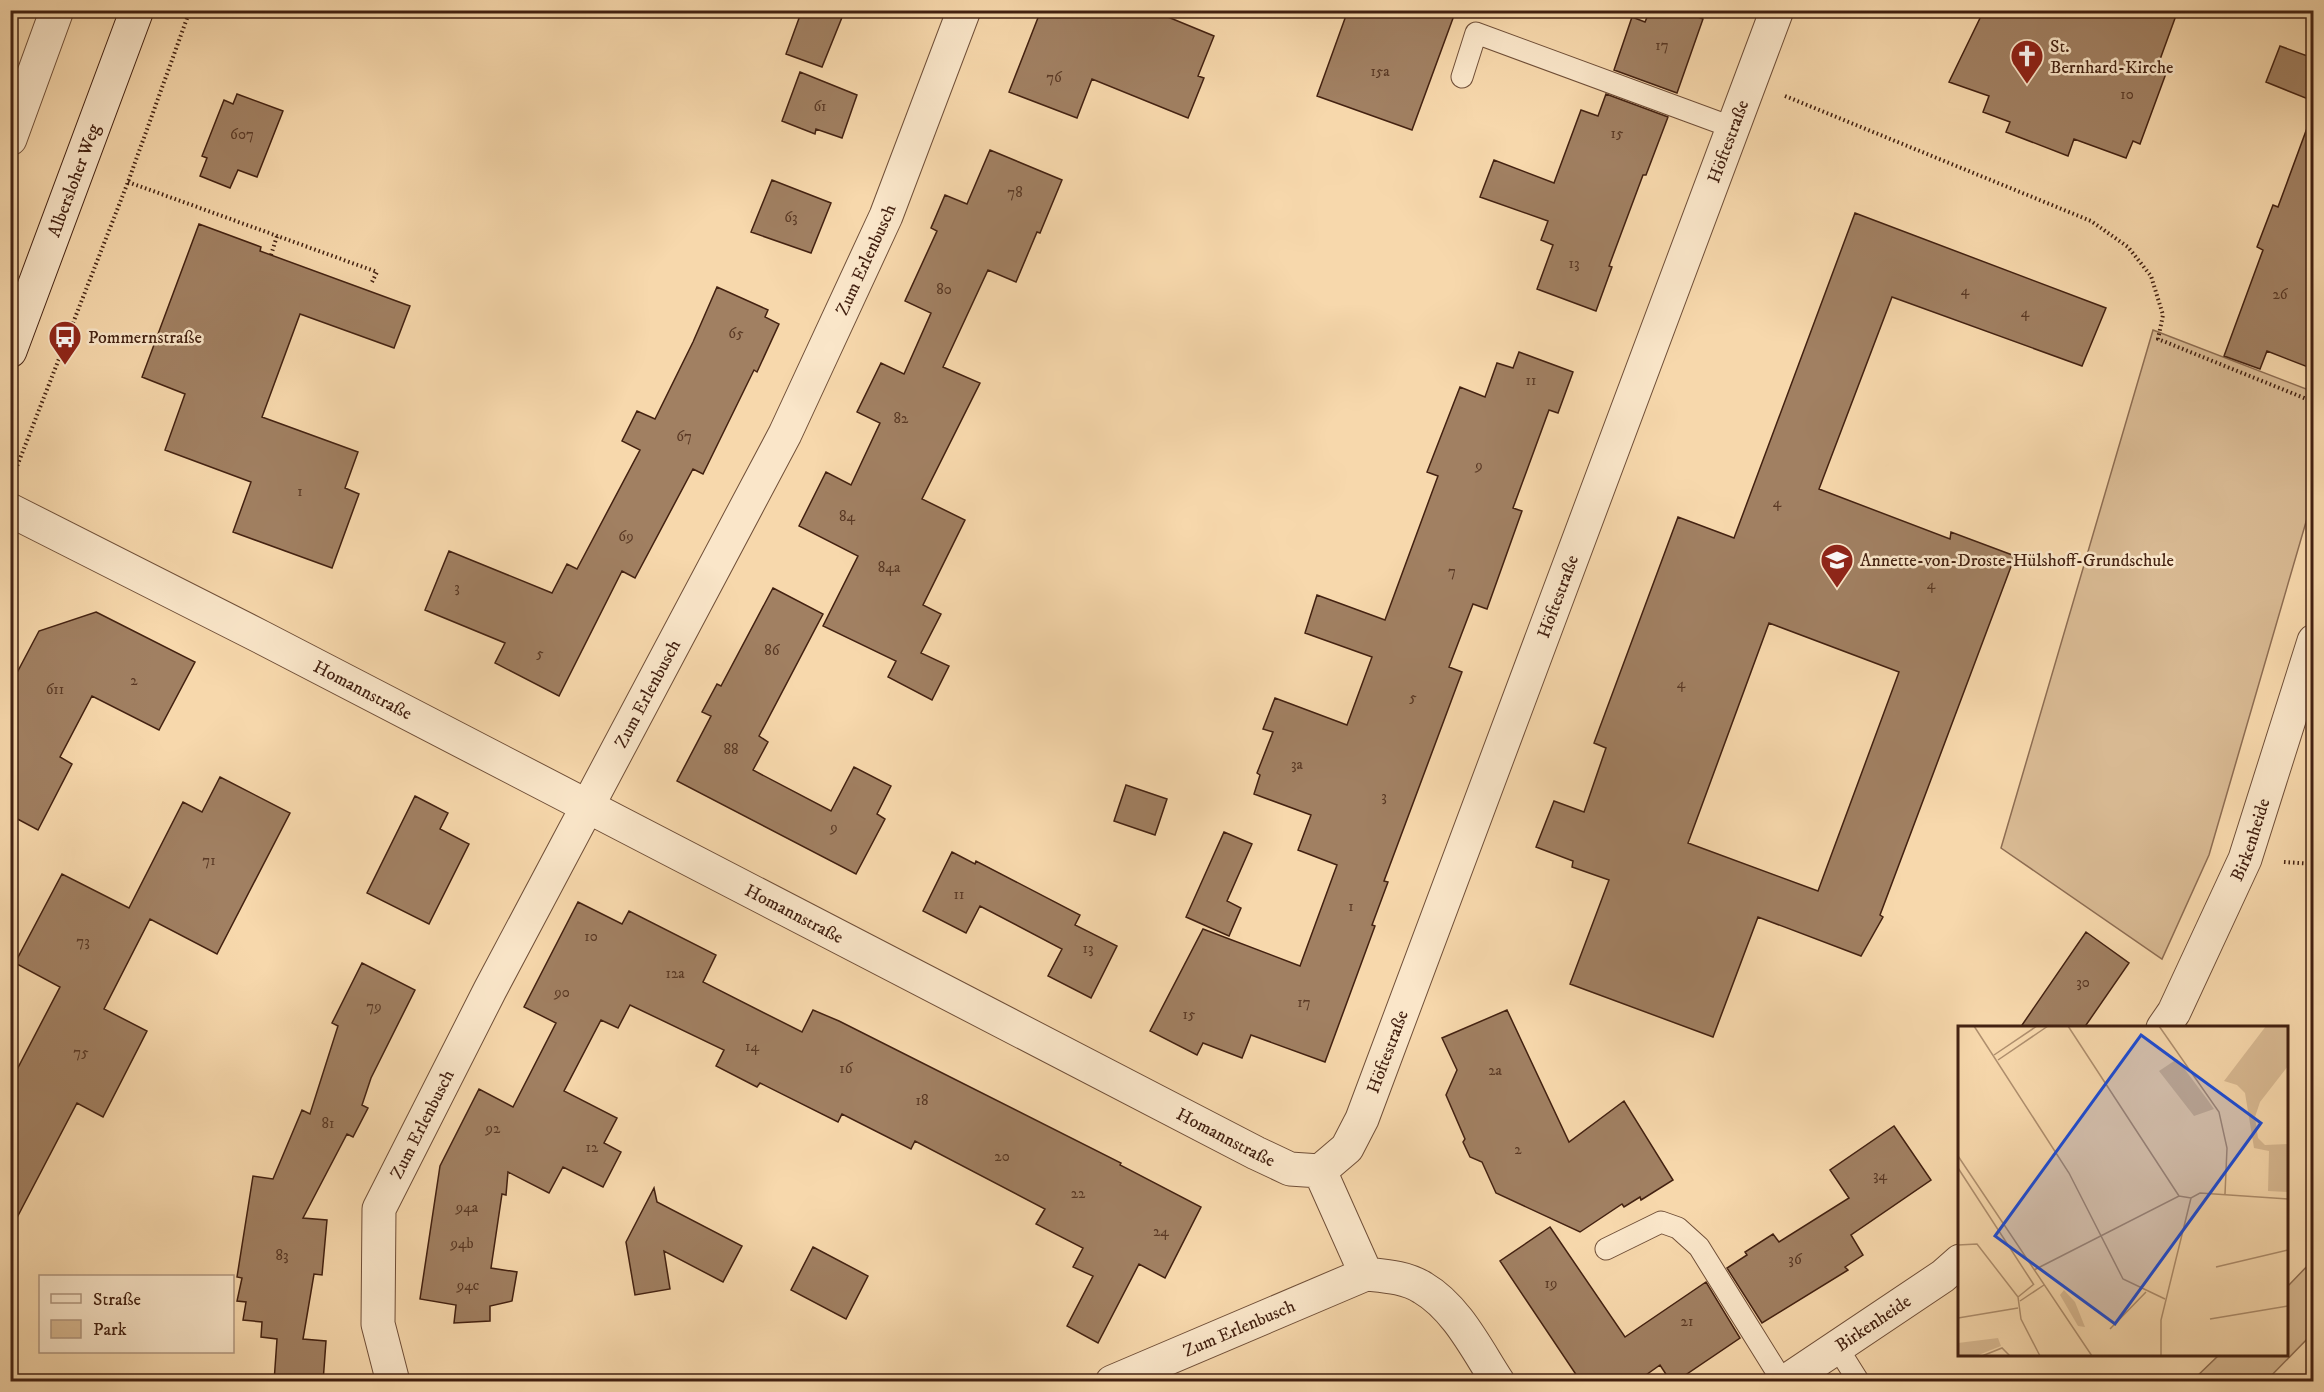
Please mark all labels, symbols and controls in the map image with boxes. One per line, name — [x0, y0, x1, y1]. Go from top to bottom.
house number: 17 — [1655, 36, 1669, 55]
place label: St. Bernhard-Kirche — [2050, 36, 2173, 79]
church icon: St. Bernhard-Kirche — [2009, 38, 2045, 85]
house number: 15a — [1370, 62, 1390, 81]
house number: 76 — [1046, 68, 1063, 87]
house number: 10 — [2120, 85, 2134, 104]
house number: 61 — [813, 97, 827, 116]
street label: Höftestraße — [1703, 97, 1754, 186]
street label: Albersloher Weg — [43, 121, 106, 240]
house number: 15 — [1611, 124, 1624, 143]
house number: 607 — [230, 125, 254, 144]
house number: 78 — [1007, 183, 1023, 202]
street label: Zum Erlenbusch — [832, 201, 902, 319]
house number: 63 — [784, 208, 798, 227]
house number: 13 — [1568, 254, 1580, 273]
house number: 80 — [936, 280, 952, 299]
house number: 4 — [1961, 281, 1970, 300]
house number: 26 — [2272, 285, 2289, 304]
house number: 4 — [2021, 303, 2030, 322]
bus stop icon: Pommernstraße — [47, 319, 83, 366]
house number: 65 — [728, 324, 744, 343]
place label: Pommernstraße — [88, 327, 202, 349]
house number: 11 — [1525, 371, 1537, 390]
house number: 82 — [894, 409, 909, 428]
house number: 67 — [676, 427, 692, 446]
house number: 9 — [1474, 456, 1483, 475]
house number: 1 — [297, 482, 303, 501]
house number: 4 — [1773, 493, 1782, 512]
house number: 84 — [839, 507, 855, 526]
house number: 69 — [618, 527, 634, 546]
school or university icon: Annette-von-Droste-Hülshoff-Grundschule — [1819, 542, 1855, 589]
place label: Annette-von-Droste-Hülshoff-Grundschule — [1860, 550, 2174, 572]
street label: Höftestraße — [1533, 552, 1584, 641]
house number: 84a — [878, 558, 901, 577]
house number: 7 — [1448, 562, 1456, 581]
house number: 4 — [1927, 575, 1936, 594]
house number: 3 — [454, 578, 460, 597]
street label: Zum Erlenbusch — [610, 636, 686, 752]
house number: 86 — [764, 641, 781, 660]
house number: 5 — [536, 644, 544, 663]
street label: Homannstraße — [309, 656, 415, 725]
house number: 2 — [130, 671, 138, 690]
house number: 4 — [1677, 674, 1686, 693]
house number: 611 — [46, 680, 64, 699]
house number: 5 — [1409, 688, 1417, 707]
house number: 88 — [723, 740, 739, 759]
house number: 3a — [1291, 755, 1304, 774]
house number: 3 — [1381, 787, 1387, 806]
street label: Birkenheide — [2226, 796, 2275, 885]
house number: 9 — [829, 818, 838, 837]
house number: 71 — [202, 851, 216, 870]
street label: Homannstraße — [741, 880, 847, 949]
house number: 11 — [953, 885, 965, 904]
house number: 1 — [1348, 897, 1354, 916]
house number: 10 — [584, 927, 598, 946]
house number: 73 — [76, 932, 90, 951]
house number: 13 — [1082, 939, 1094, 958]
house number: 12a — [665, 964, 685, 983]
house number: 30 — [2076, 973, 2090, 992]
house number: 90 — [553, 983, 570, 1002]
house number: 17 — [1297, 993, 1311, 1012]
house number: 79 — [366, 997, 382, 1016]
house number: 15 — [1183, 1005, 1196, 1024]
street label: Höftestraße — [1363, 1007, 1414, 1097]
inset map — [1958, 1026, 2288, 1356]
house number: 14 — [745, 1037, 759, 1056]
house number: 75 — [73, 1043, 89, 1062]
house number: 16 — [839, 1059, 854, 1078]
house number: 2a — [1488, 1061, 1502, 1080]
street label: Zum Erlenbusch — [386, 1066, 460, 1183]
house number: 18 — [915, 1091, 929, 1110]
street label: Homannstraße — [1172, 1104, 1278, 1172]
house number: 81 — [321, 1114, 335, 1133]
house number: 92 — [485, 1119, 501, 1138]
house number: 12 — [586, 1138, 599, 1157]
house number: 2 — [1514, 1140, 1522, 1159]
house number: 20 — [994, 1147, 1010, 1166]
house number: 34 — [1873, 1166, 1887, 1185]
house number: 22 — [1071, 1184, 1086, 1203]
house number: 94a — [455, 1198, 479, 1217]
house number: 24 — [1153, 1222, 1169, 1241]
house number: 94b — [449, 1234, 474, 1253]
house number: 83 — [275, 1246, 289, 1265]
house number: 36 — [1788, 1250, 1803, 1269]
house number: 19 — [1545, 1274, 1557, 1293]
legend — [39, 1275, 234, 1353]
house number: 94c — [456, 1276, 480, 1295]
text: Straße — [93, 1289, 141, 1311]
street label: Birkenheide — [1832, 1291, 1915, 1357]
street label: Zum Erlenbusch — [1180, 1295, 1299, 1362]
house number: 21 — [1681, 1312, 1693, 1331]
text: Park — [93, 1319, 127, 1341]

